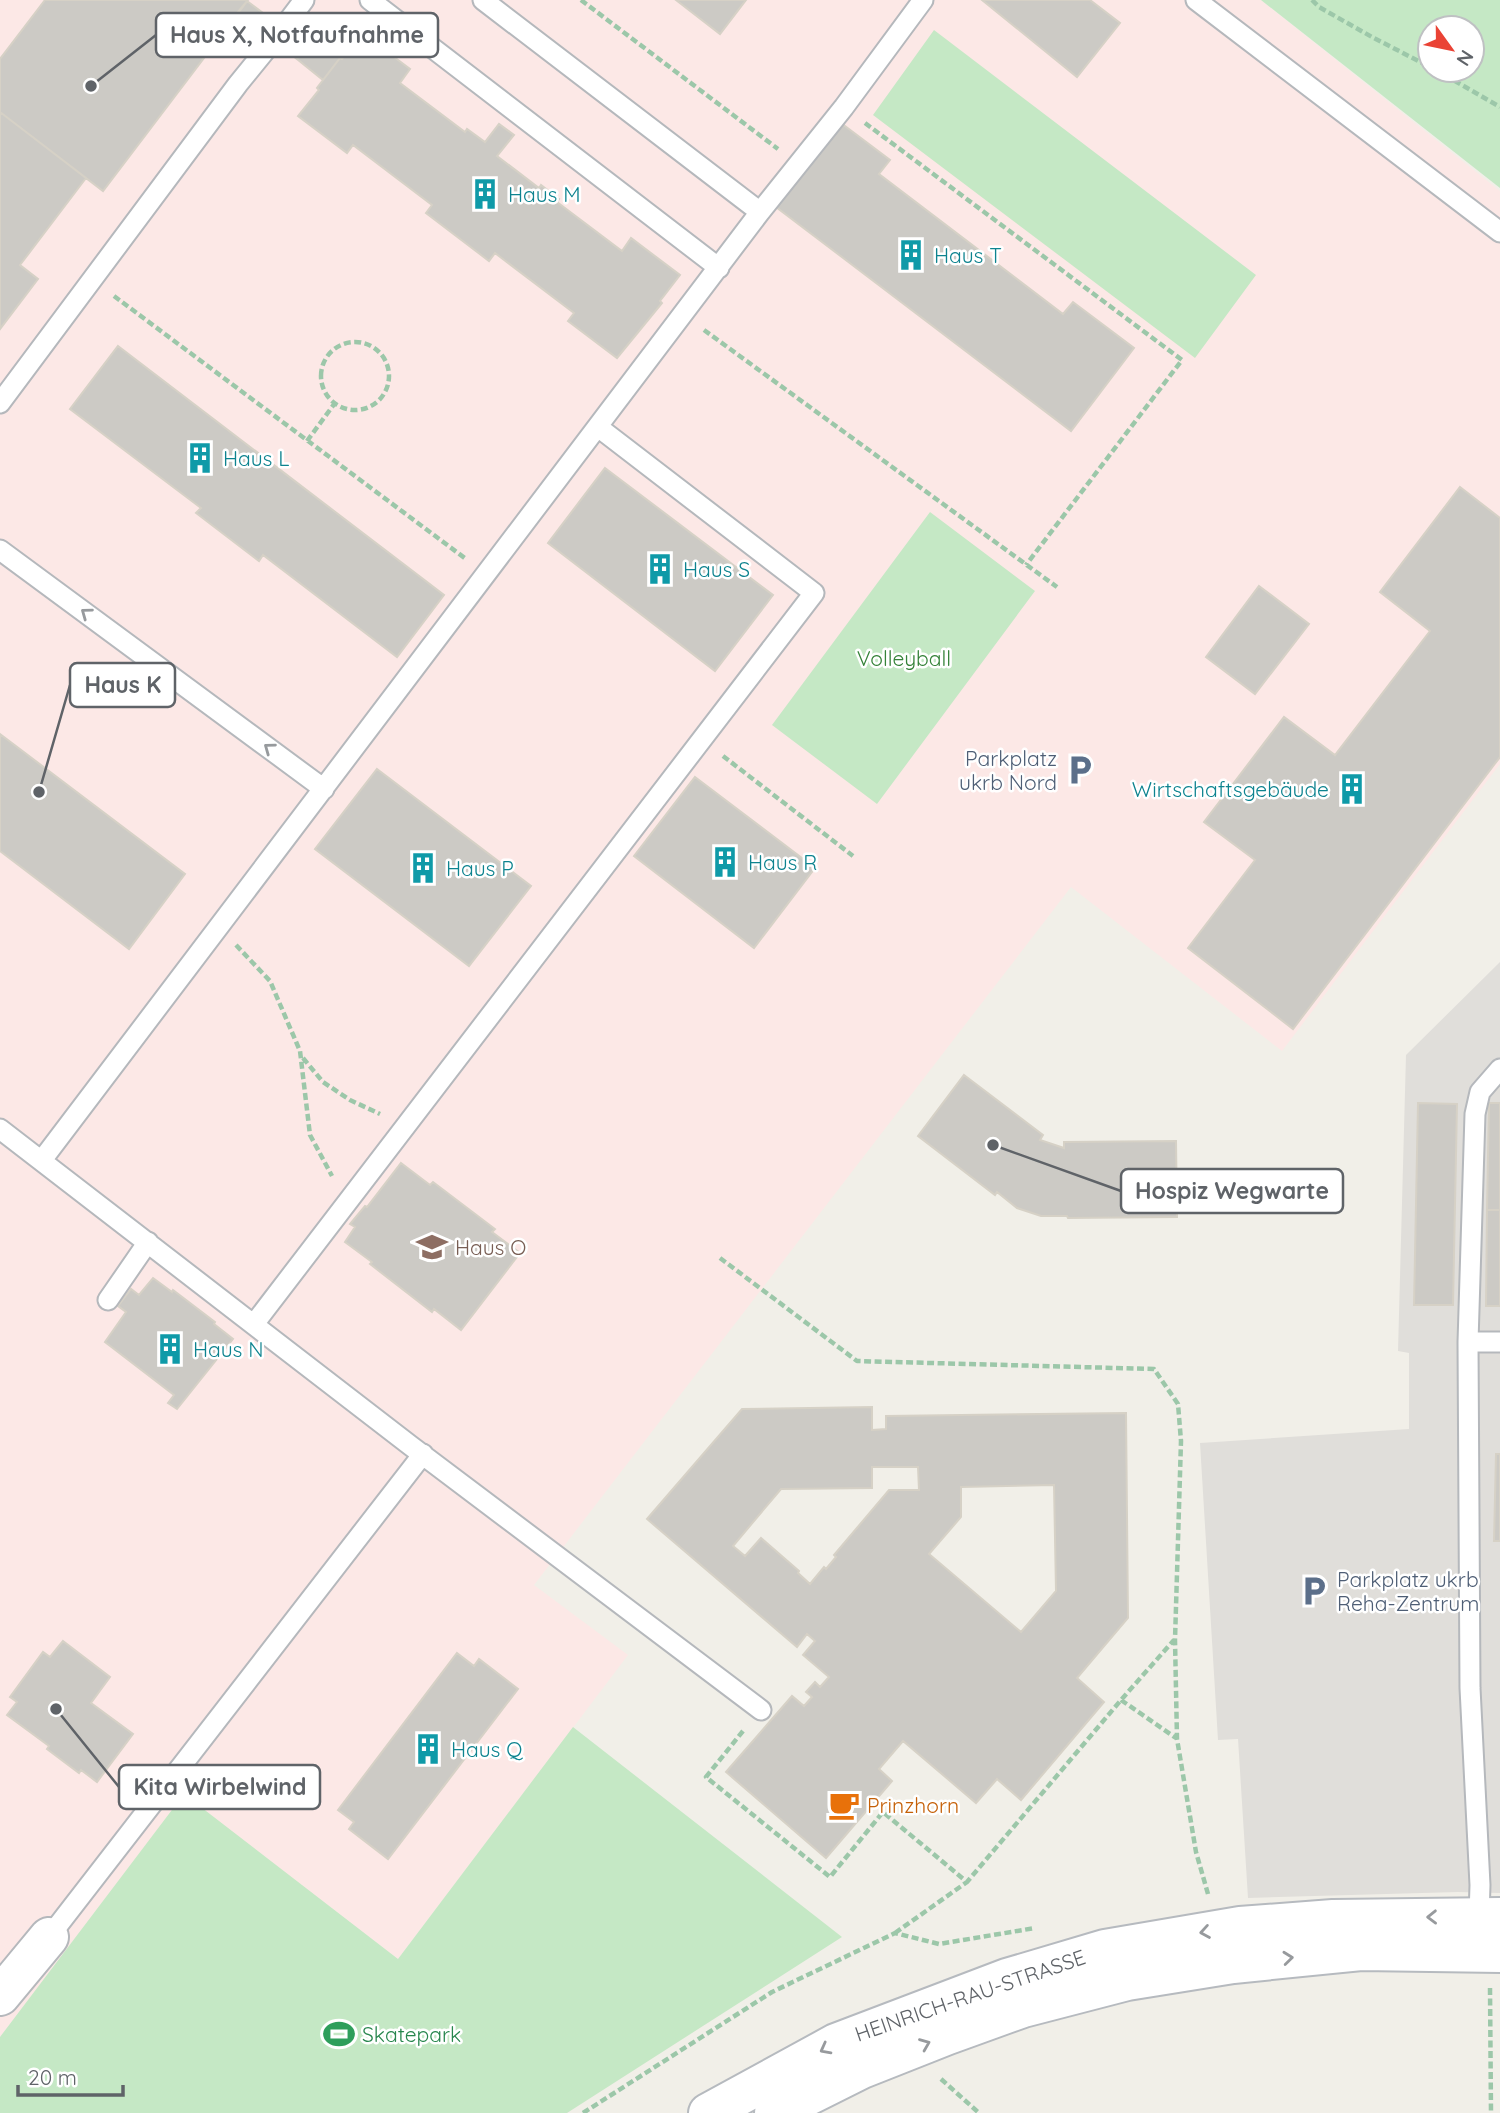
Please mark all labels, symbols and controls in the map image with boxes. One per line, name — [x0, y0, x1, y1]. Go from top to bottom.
callout: Haus X, Notfaufnahme — [156, 13, 438, 57]
north arrow — [1416, 14, 1486, 84]
text: Haus X, Notfaufnahme — [170, 20, 424, 49]
text: N — [1451, 46, 1479, 71]
building icon: Haus M — [468, 177, 502, 211]
place label: Haus M — [508, 181, 581, 207]
building icon: Haus T — [894, 238, 928, 272]
place label: Haus T — [934, 242, 1002, 268]
building icon: Haus L — [183, 441, 217, 475]
place label: Haus L — [223, 445, 289, 471]
building icon: Haus S — [643, 552, 677, 586]
place label: Haus S — [683, 556, 750, 582]
one-way arrow — [81, 609, 94, 621]
park label: Volleyball — [857, 645, 951, 671]
callout: Haus K — [70, 663, 175, 707]
text: Haus K — [85, 670, 161, 699]
one-way arrow — [264, 744, 277, 756]
place label: Parkplatz ukrb Nord — [959, 745, 1057, 795]
parking icon: Parkplatz ukrb Nord — [1063, 753, 1097, 787]
building icon: Wirtschaftsgebäude — [1335, 772, 1369, 806]
place label: Wirtschaftsgebäude — [1132, 776, 1329, 802]
building icon: Haus R — [708, 845, 742, 879]
place label: Haus R — [748, 849, 817, 875]
building icon: Haus P — [406, 851, 440, 885]
place label: Haus P — [446, 855, 514, 881]
callout: Hospiz Wegwarte — [1121, 1169, 1343, 1213]
text: Hospiz Wegwarte — [1135, 1176, 1329, 1205]
school or university icon: Haus O — [415, 1230, 449, 1264]
place label: Haus O — [455, 1234, 526, 1260]
building icon: Haus N — [153, 1332, 187, 1366]
place label: Haus N — [193, 1336, 263, 1362]
place label: Parkplatz ukrb Reha-Zentrum — [1337, 1566, 1479, 1616]
parking icon: Parkplatz ukrb Reha-Zentrum — [1297, 1574, 1331, 1608]
building icon: Haus Q — [411, 1732, 445, 1766]
place label: Haus Q — [451, 1736, 523, 1762]
callout: Kita Wirbelwind — [119, 1765, 320, 1809]
text: Kita Wirbelwind — [133, 1772, 307, 1801]
cafe icon: Prinzhorn — [827, 1788, 861, 1822]
place label: Prinzhorn — [867, 1792, 959, 1818]
one-way arrow — [1426, 1910, 1437, 1925]
one-way arrow — [1199, 1924, 1211, 1939]
street label: HEINRICH-RAU-STRASSE — [851, 1943, 1089, 2047]
one-way arrow — [1283, 1951, 1294, 1966]
sports icon: Skatepark — [322, 2017, 356, 2051]
place label: Skatepark — [362, 2021, 461, 2047]
one-way arrow — [919, 2038, 931, 2052]
one-way arrow — [820, 2040, 832, 2054]
scale bar — [18, 2054, 122, 2098]
text: 20 m — [28, 2064, 77, 2090]

